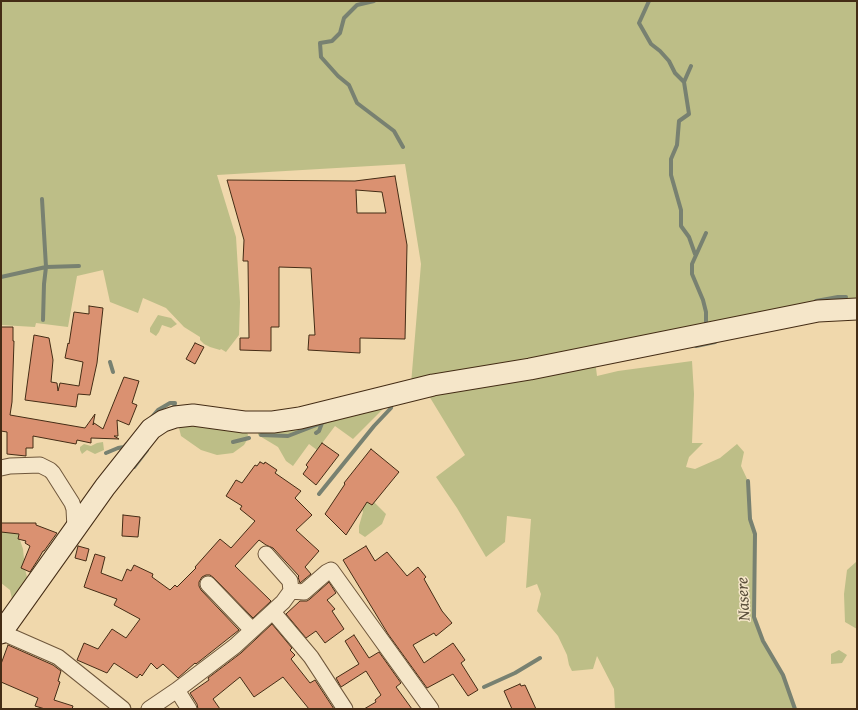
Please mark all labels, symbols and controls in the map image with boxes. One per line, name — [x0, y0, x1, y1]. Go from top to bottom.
water label: Nasere — [733, 577, 755, 621]

